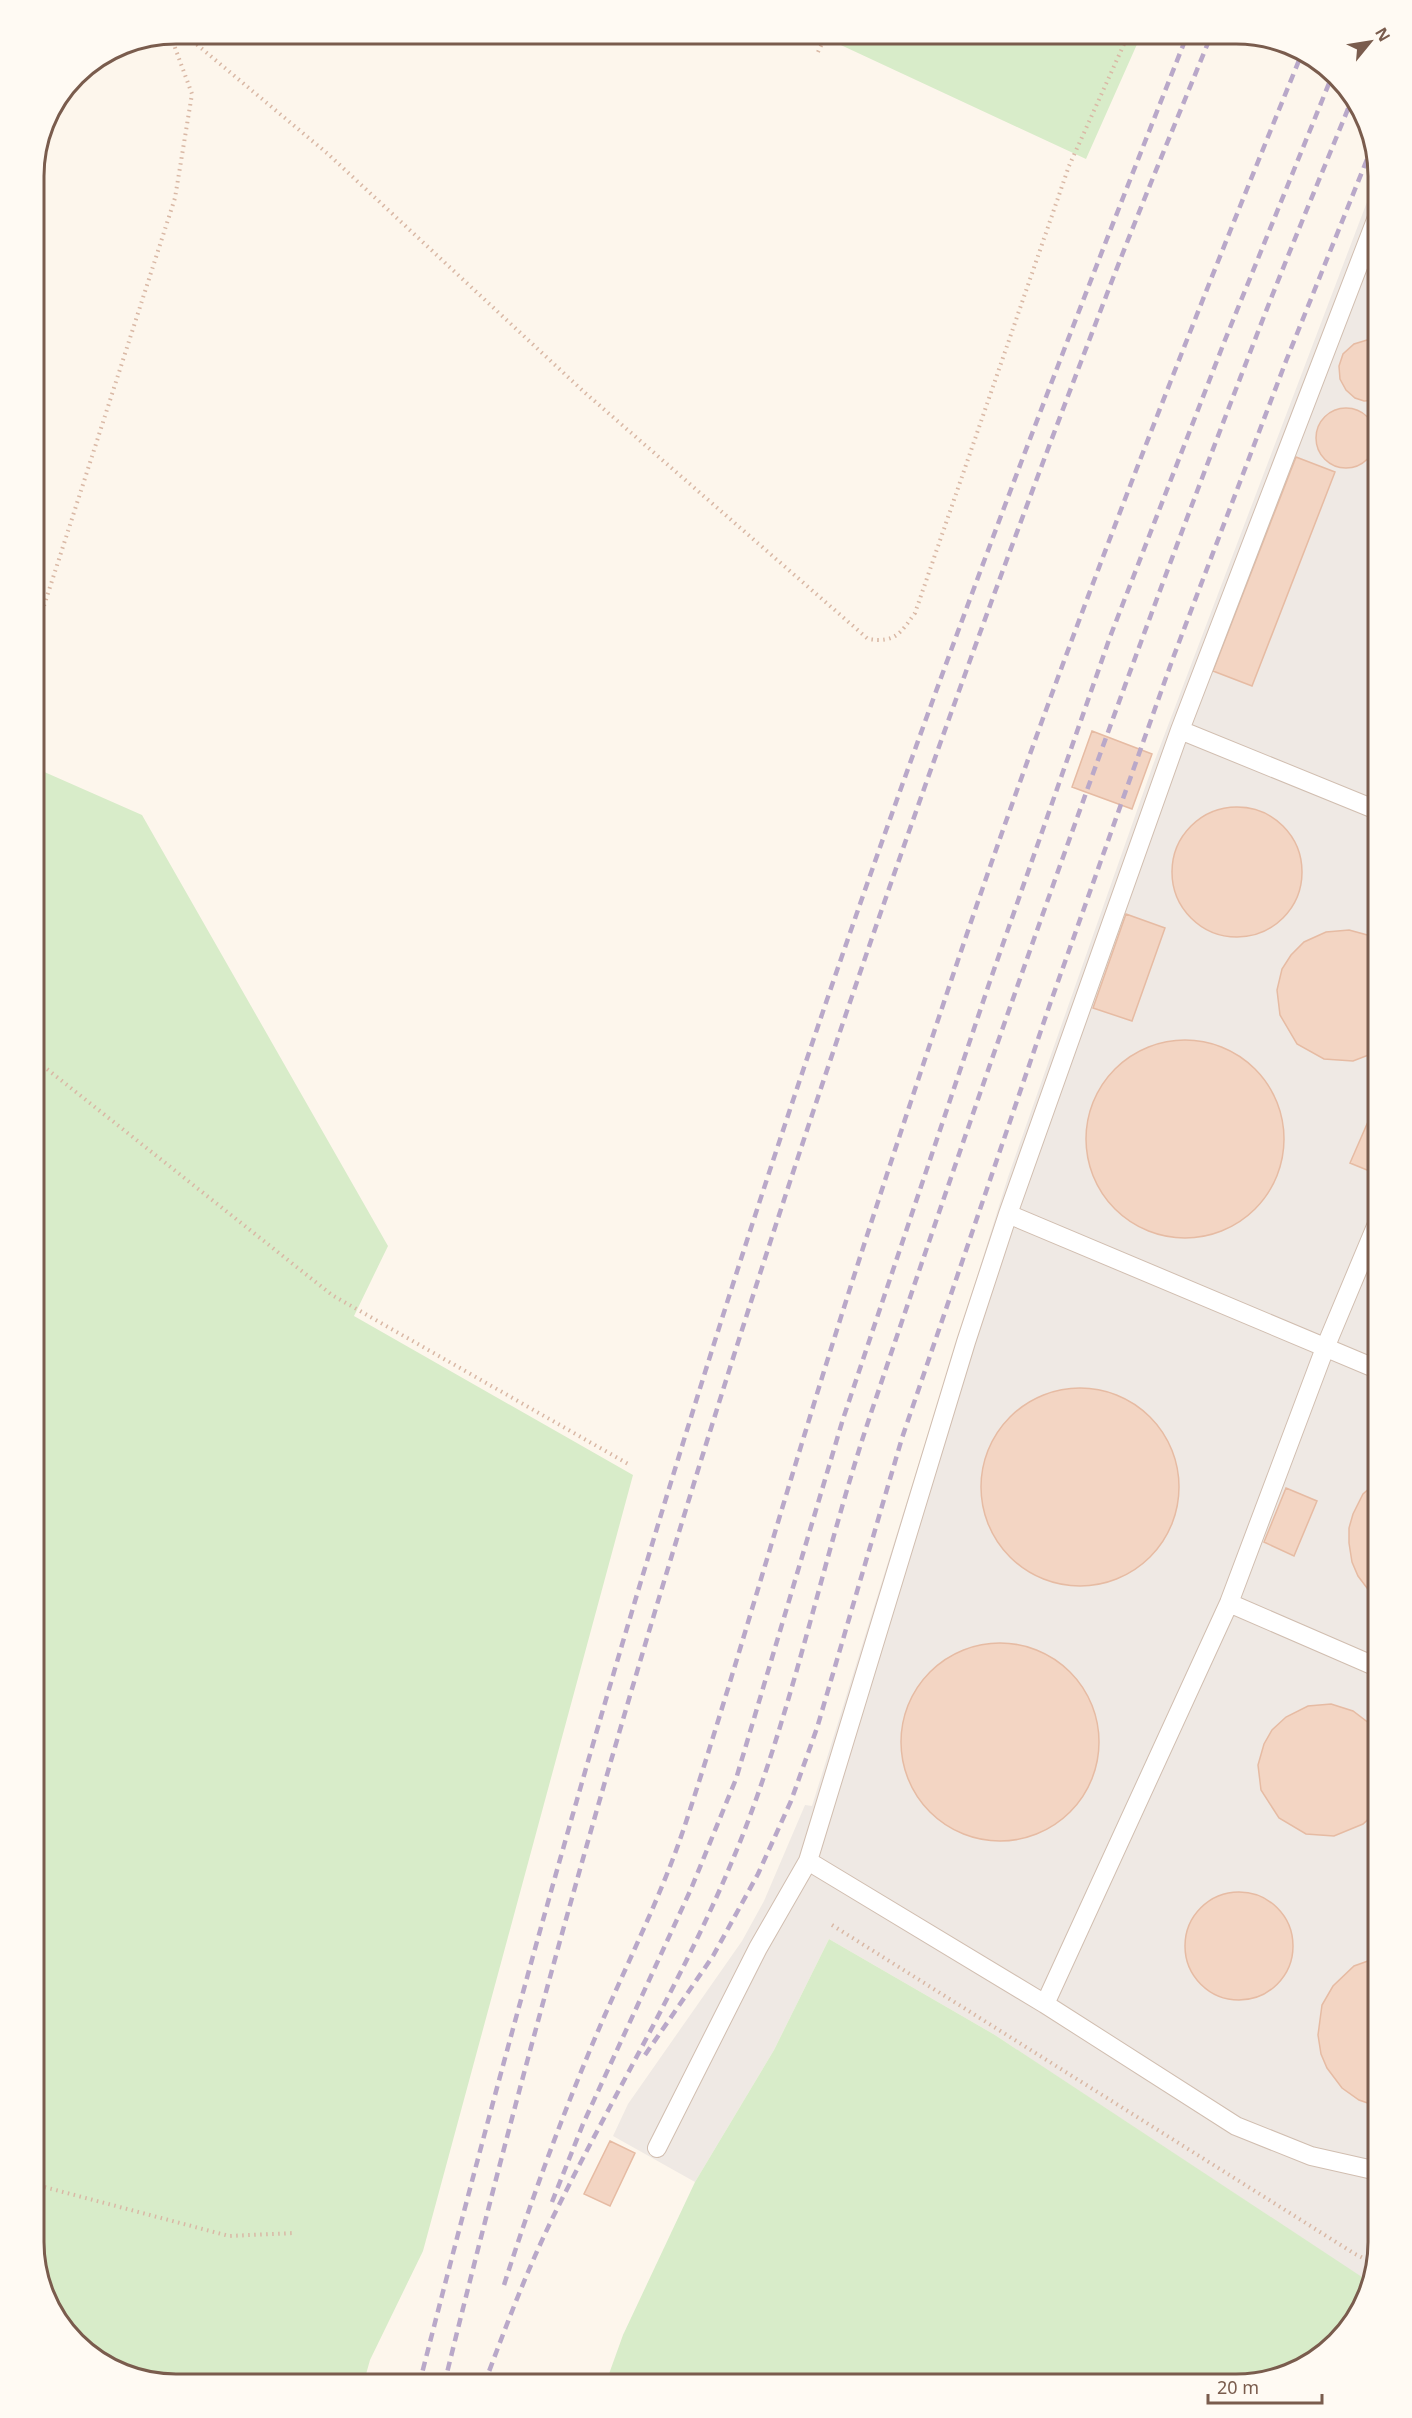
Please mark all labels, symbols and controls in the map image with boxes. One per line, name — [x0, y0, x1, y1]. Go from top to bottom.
north arrow — [1340, 12, 1400, 72]
text: N — [1370, 23, 1396, 46]
scale bar — [1208, 2367, 1322, 2405]
text: 20 m — [1217, 2375, 1259, 2399]

